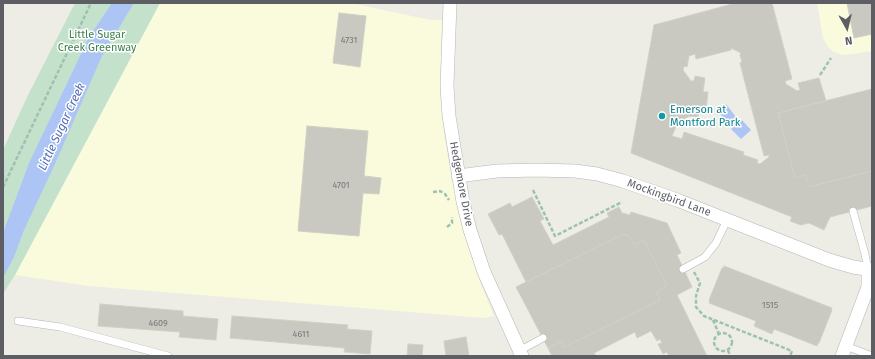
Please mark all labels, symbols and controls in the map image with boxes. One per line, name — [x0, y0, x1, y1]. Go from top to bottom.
north arrow — [827, 8, 867, 48]
park label: Little Sugar Creek Greenway — [58, 28, 136, 54]
text: N — [844, 33, 853, 47]
house number: 4731 — [341, 35, 357, 45]
water label: Little Sugar Creek — [35, 81, 89, 173]
place label: Emerson at Montford Park — [670, 103, 740, 129]
marker: Emerson at Montford Park — [657, 111, 667, 121]
street label: Hedgemore Drive — [446, 140, 476, 228]
street label: Mockingbird Lane — [625, 177, 713, 219]
house number: 4701 — [332, 180, 350, 190]
house number: 1515 — [762, 300, 778, 310]
house number: 4609 — [148, 318, 168, 328]
house number: 4611 — [293, 329, 309, 339]

